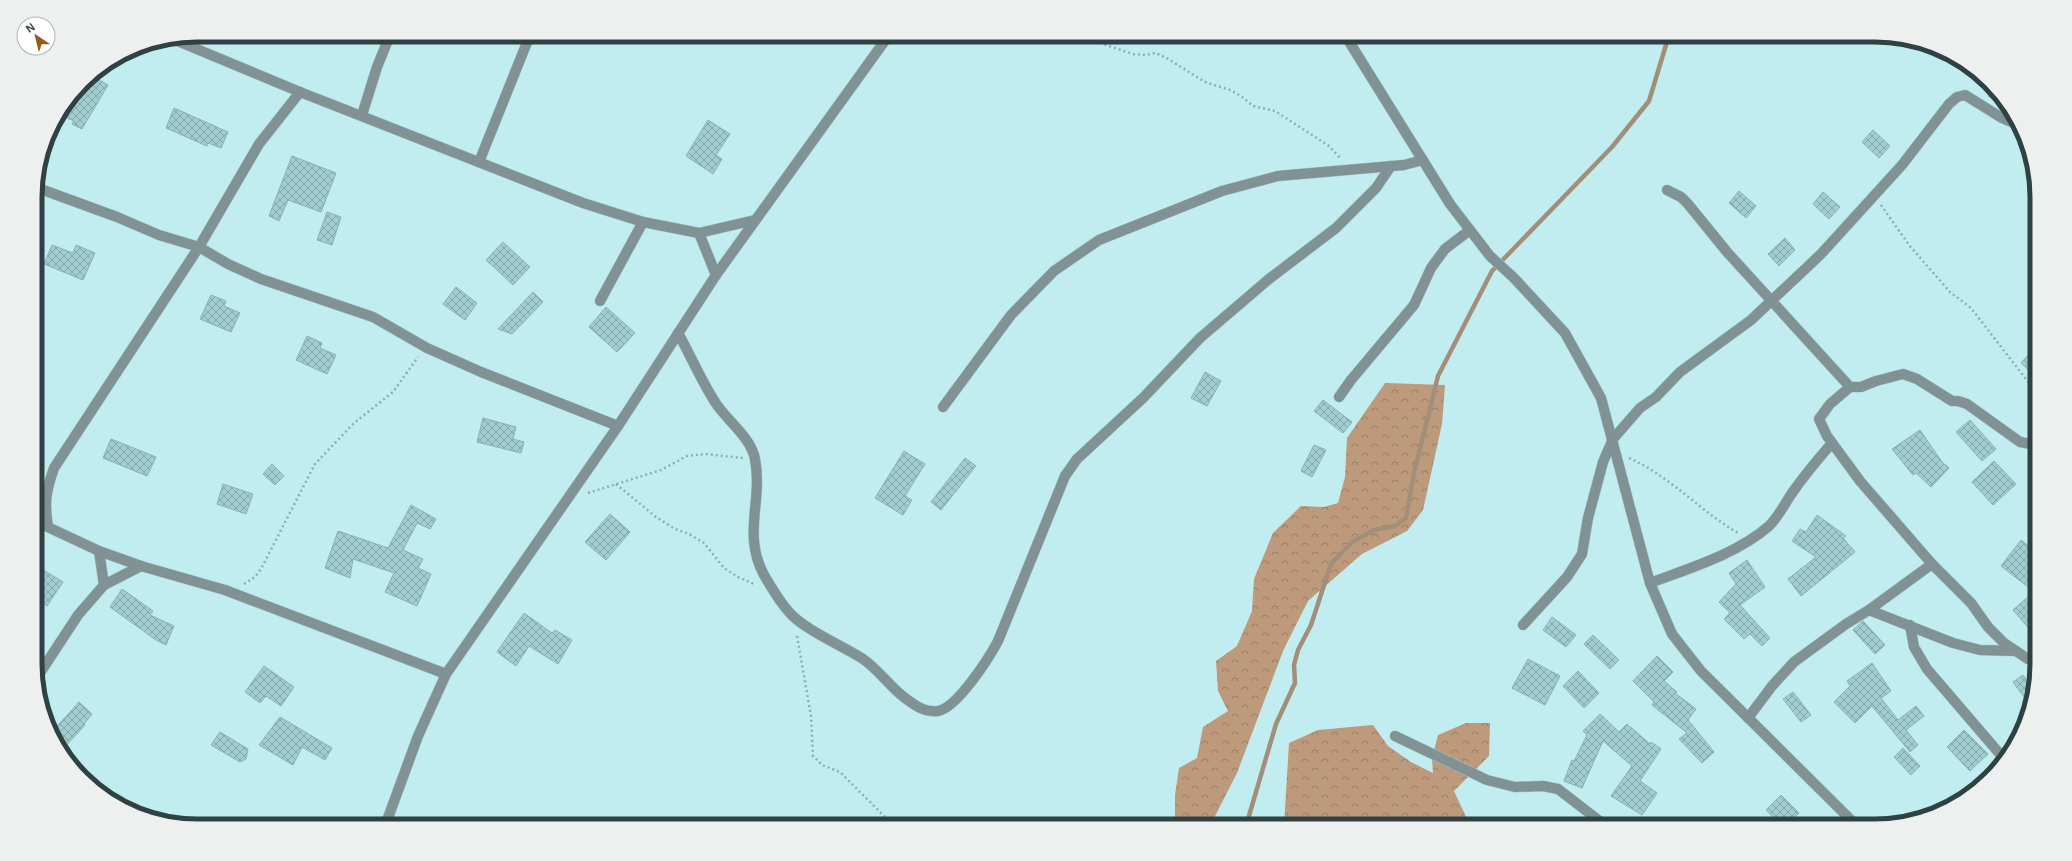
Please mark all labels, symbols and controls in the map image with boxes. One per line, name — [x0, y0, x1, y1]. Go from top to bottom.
north arrow — [16, 16, 56, 56]
text: N — [24, 21, 37, 35]

